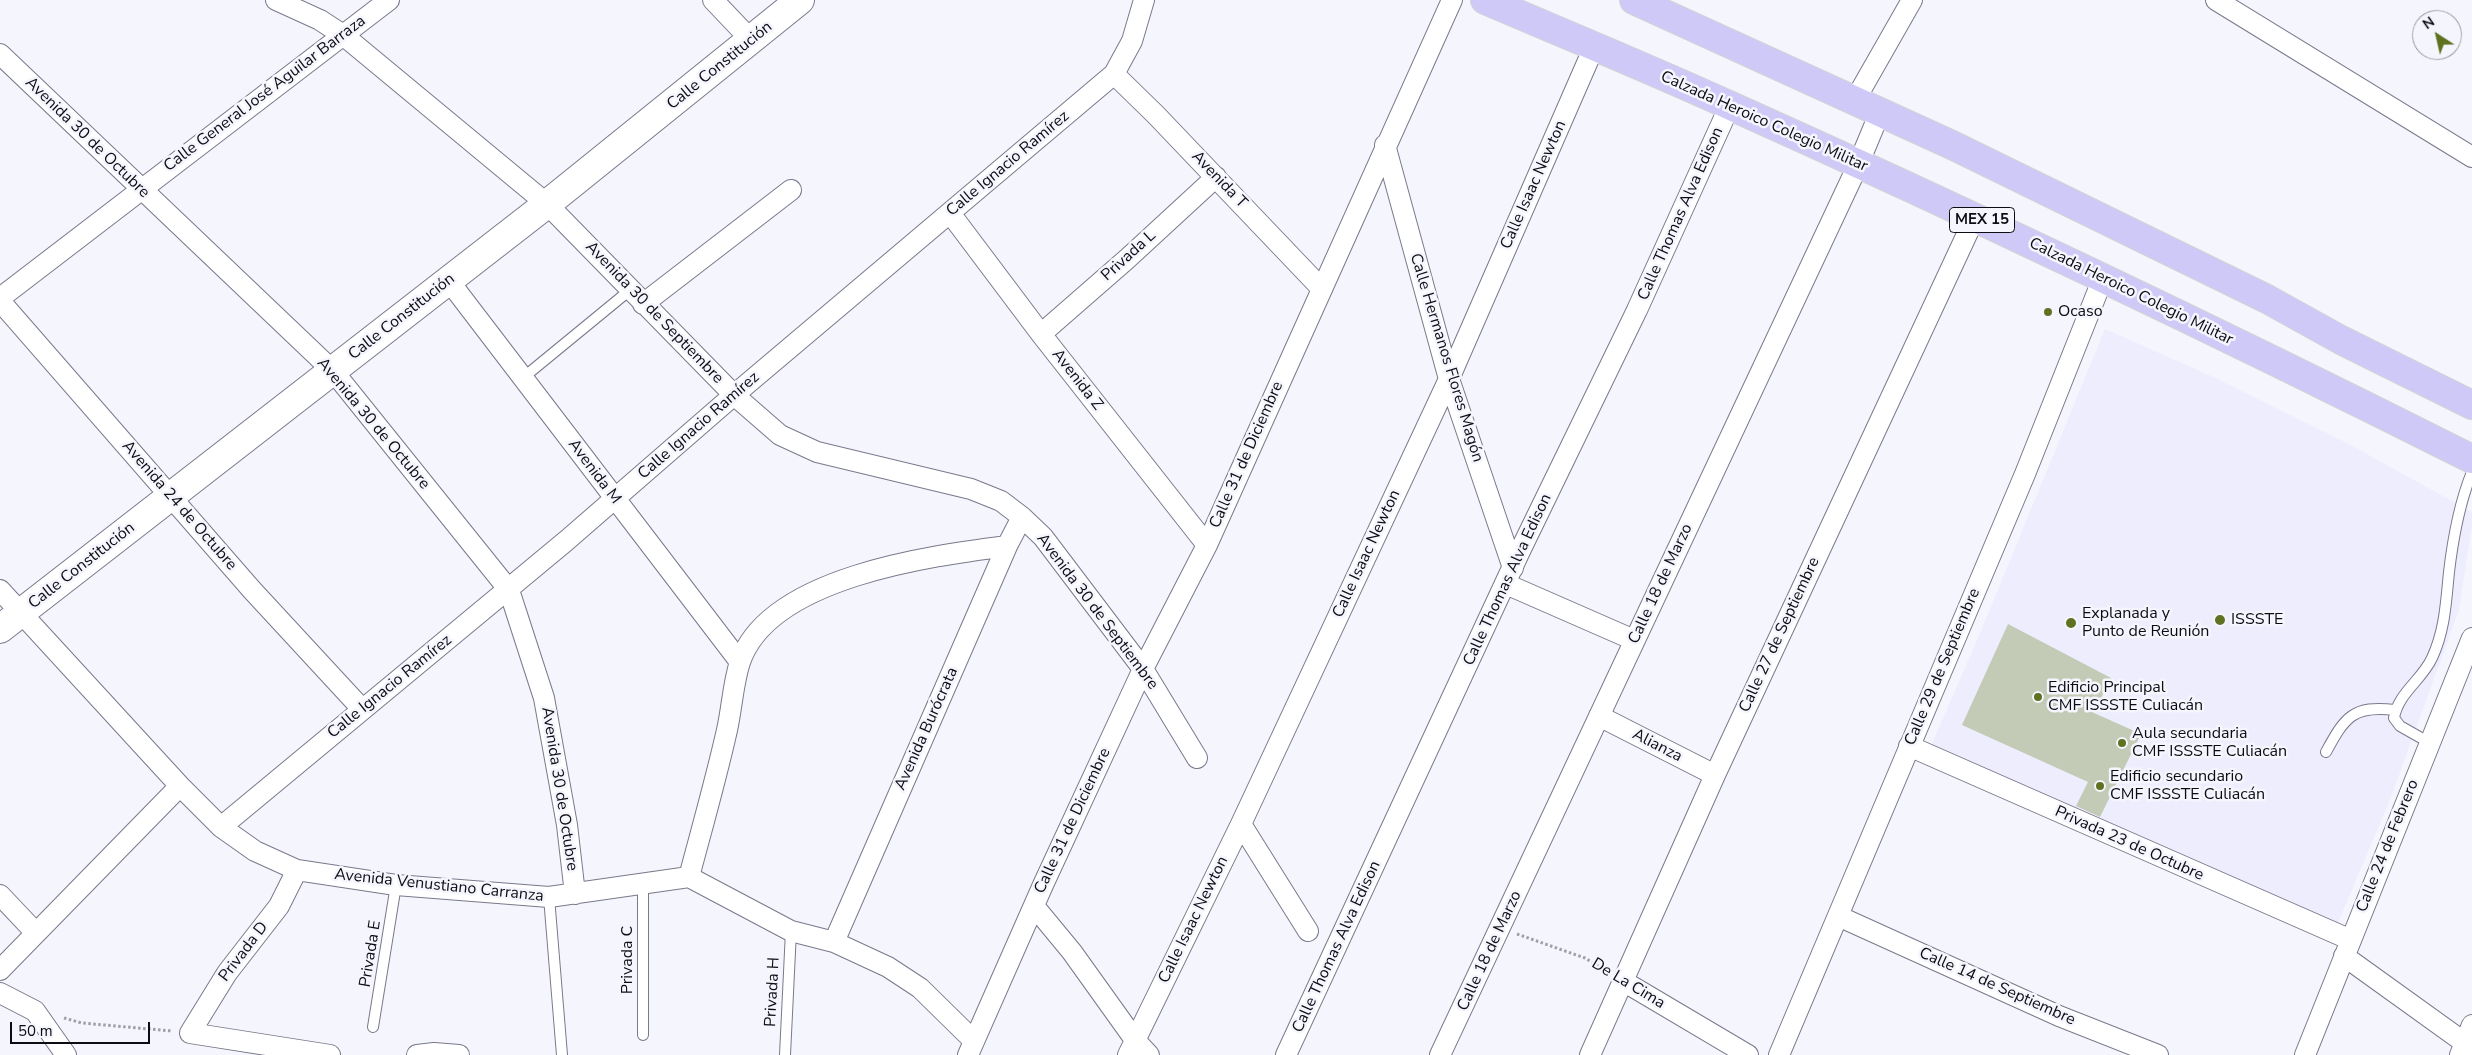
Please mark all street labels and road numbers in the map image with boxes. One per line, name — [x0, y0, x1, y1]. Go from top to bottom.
street label: Calle General José Aguilar Barraza — [160, 12, 370, 176]
street label: Calle Constitución — [664, 18, 776, 114]
street label: Calzada Heroico Colegio Militar — [1657, 68, 1871, 176]
street label: Avenida 30 de Octubre — [21, 74, 153, 202]
street label: Calle Ignacio Ramírez — [943, 107, 1073, 221]
street label: Calle Isaac Newton — [1497, 118, 1571, 252]
street label: Calle Thomas Alva Edison — [1634, 124, 1728, 304]
street label: Avenida T — [1187, 147, 1251, 213]
road number: MEX 15 — [1950, 208, 2014, 232]
street label: Privada L — [1098, 227, 1160, 285]
street label: Calzada Heroico Colegio Militar — [2026, 234, 2236, 350]
street label: Avenida 30 de Septiembre — [581, 238, 727, 388]
street label: Calle Hermanos Flores Magón — [1405, 251, 1487, 465]
street label: Calle Constitución — [345, 269, 459, 365]
street label: Avenida Z — [1047, 346, 1107, 414]
street label: Avenida 30 de Octubre — [312, 354, 434, 494]
street label: Calle Ignacio Ramírez — [634, 368, 764, 484]
street label: Calle 31 de Diciembre — [1206, 379, 1288, 531]
street label: Avenida M — [563, 436, 625, 508]
street label: Avenida 24 de Octubre — [117, 437, 241, 575]
street label: Calle Isaac Newton — [1329, 487, 1405, 621]
street label: Calle Thomas Alva Edison — [1460, 491, 1556, 669]
street label: Calle Constitución — [25, 518, 139, 614]
street label: Calle 18 de Marzo — [1625, 521, 1697, 647]
street label: Avenida 30 de Septiembre — [1032, 530, 1162, 694]
street label: Calle 27 de Septiembre — [1736, 554, 1824, 716]
street label: Calle 29 de Septiembre — [1901, 586, 1985, 748]
street label: Calle Ignacio Ramírez — [324, 631, 456, 743]
street label: Avenida Burócrata — [891, 665, 963, 793]
street label: Avenida 30 de Octubre — [537, 706, 581, 872]
street label: Alianza — [1629, 725, 1685, 767]
street label: Calle 31 de Diciembre — [1031, 745, 1115, 897]
street label: Calle 24 de Febrero — [2353, 777, 2423, 915]
street label: Privada 23 de Octubre — [2052, 803, 2206, 885]
street label: Calle Isaac Newton — [1155, 853, 1233, 987]
street label: Calle Thomas Alva Edison — [1289, 858, 1385, 1036]
street label: Avenida Venustiano Carranza — [333, 865, 545, 907]
street label: Calle 18 de Marzo — [1454, 888, 1526, 1014]
street label: Privada D — [215, 918, 273, 986]
street label: Privada E — [356, 919, 386, 989]
street label: Privada C — [618, 926, 638, 994]
street label: Calle 14 de Septiembre — [1916, 944, 2078, 1030]
street label: De La Cima — [1588, 955, 1668, 1013]
street label: Privada H — [762, 957, 784, 1027]

